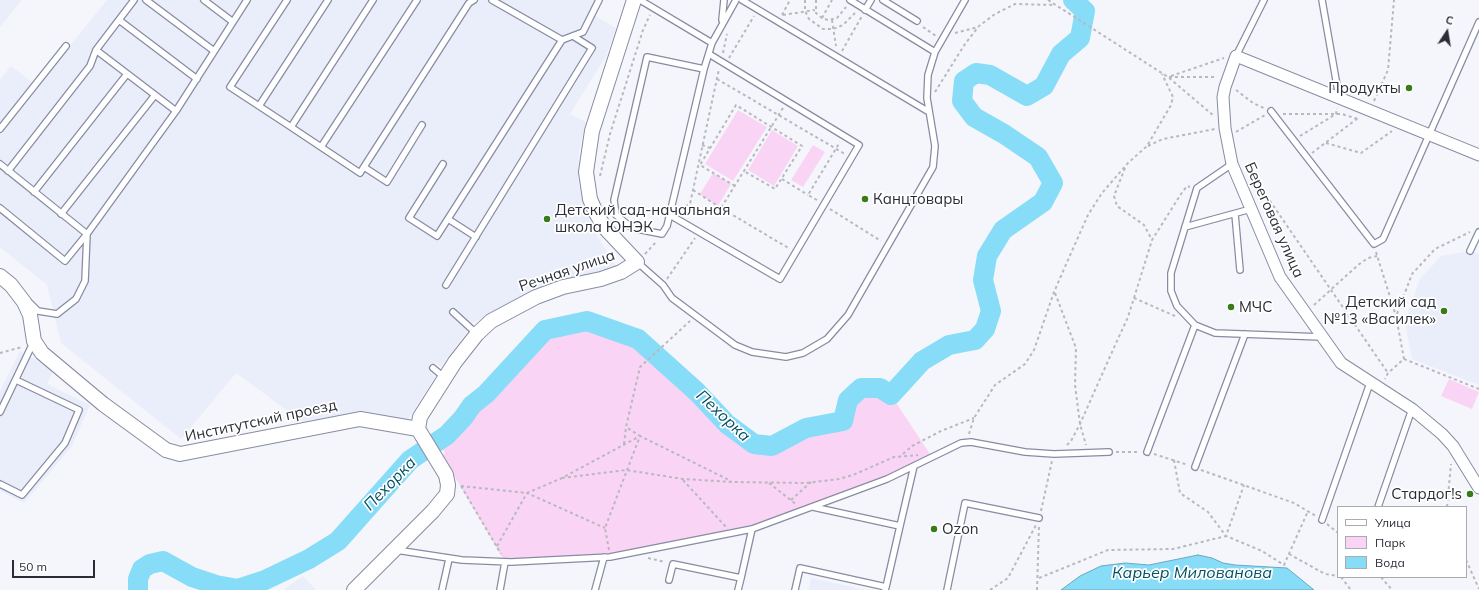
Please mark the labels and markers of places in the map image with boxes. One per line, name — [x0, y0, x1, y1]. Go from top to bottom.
place label: Продукты — [1328, 79, 1401, 97]
marker: Продукты — [1404, 83, 1414, 93]
place label: Канцтовары — [873, 190, 963, 208]
marker: Канцтовары — [860, 194, 870, 204]
place label: Детский сад-начальная школа ЮНЭК — [555, 201, 730, 236]
marker: Детский сад-начальная школа ЮНЭК — [542, 214, 552, 224]
place label: Детский сад №13 «Василек» — [1323, 293, 1436, 328]
place label: МЧС — [1239, 298, 1273, 316]
marker: МЧС — [1226, 302, 1236, 312]
marker: Детский сад №13 «Василек» — [1439, 306, 1449, 316]
place label: Стардог!s — [1391, 485, 1462, 503]
marker: Стардог!s — [1465, 489, 1475, 499]
place label: Ozon — [942, 520, 979, 538]
marker: Ozon — [929, 524, 939, 534]

